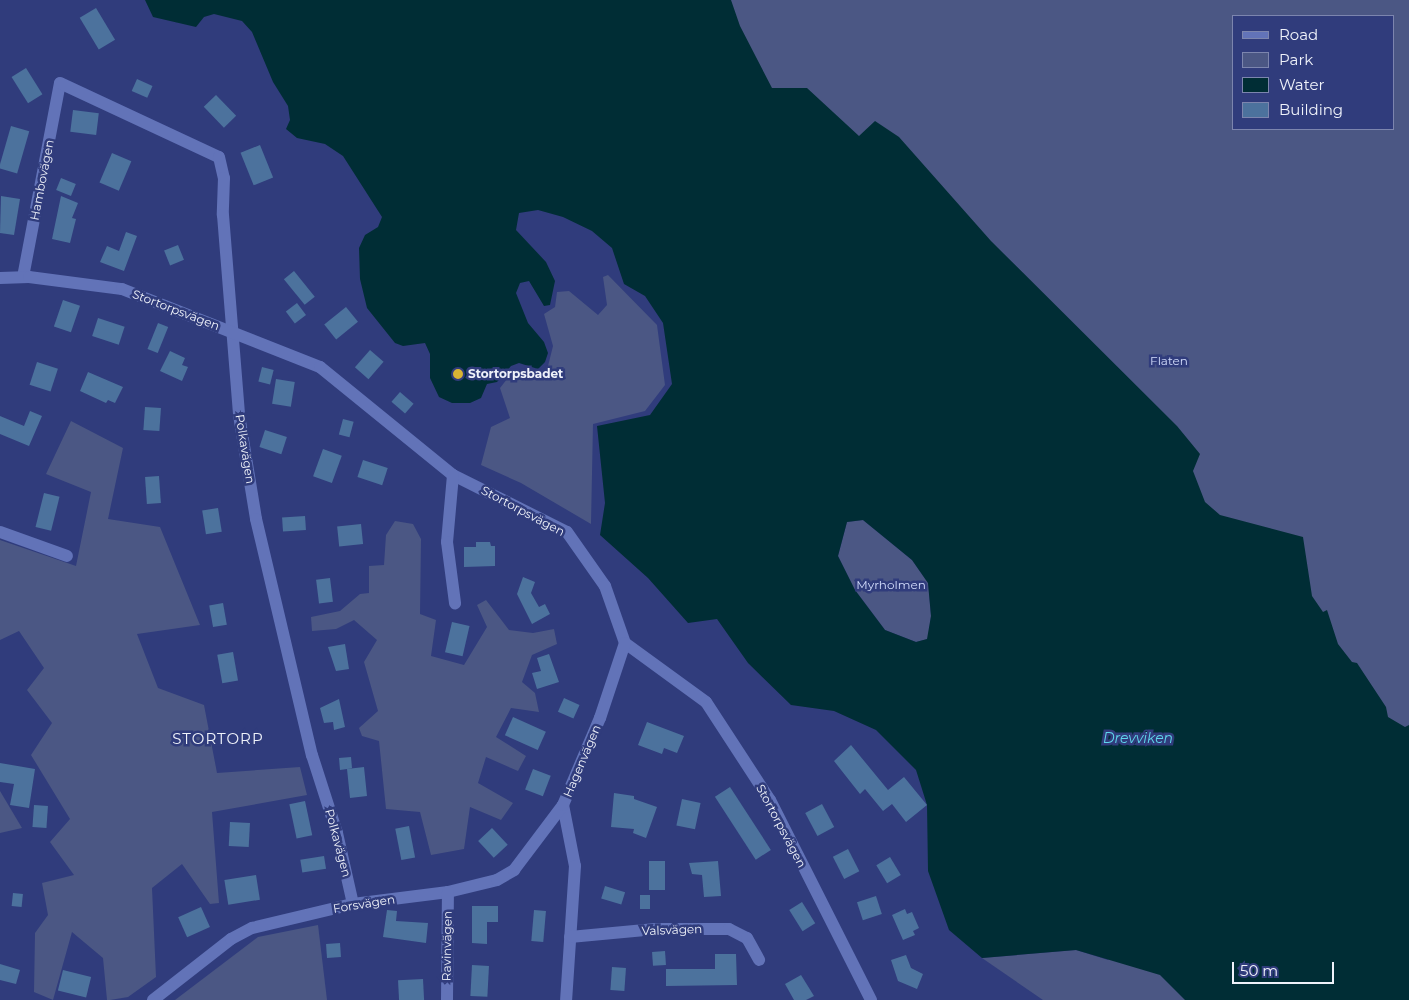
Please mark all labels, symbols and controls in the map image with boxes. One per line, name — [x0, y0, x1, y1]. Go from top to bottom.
legend — [1232, 15, 1394, 130]
text: Road — [1279, 25, 1318, 44]
text: Park — [1279, 50, 1313, 69]
text: Water — [1279, 75, 1325, 94]
text: Building — [1279, 100, 1343, 119]
street label: Hambovägen — [27, 138, 57, 222]
street label: Stortorpsvägen — [130, 287, 222, 333]
park label: Flaten — [1150, 354, 1188, 368]
place label: Stortorpsbadet — [468, 367, 563, 381]
marker: Stortorpsbadet — [452, 368, 464, 380]
street label: Polkavägen — [232, 413, 258, 485]
street label: Stortorpsvägen — [479, 483, 567, 539]
park label: Myrholmen — [856, 578, 926, 592]
street label: Hagenvägen — [560, 723, 604, 799]
district label: STORTORP — [171, 730, 265, 748]
water label: Drevviken — [1103, 730, 1173, 746]
street label: Stortorpsvägen — [753, 782, 809, 870]
street label: Polkavägen — [322, 807, 354, 879]
street label: Forsvägen — [332, 892, 396, 916]
street label: Ravinvägen — [439, 911, 455, 981]
street label: Valsvägen — [641, 922, 703, 938]
scale bar — [1234, 952, 1336, 984]
text: 50 m — [1240, 961, 1278, 980]

